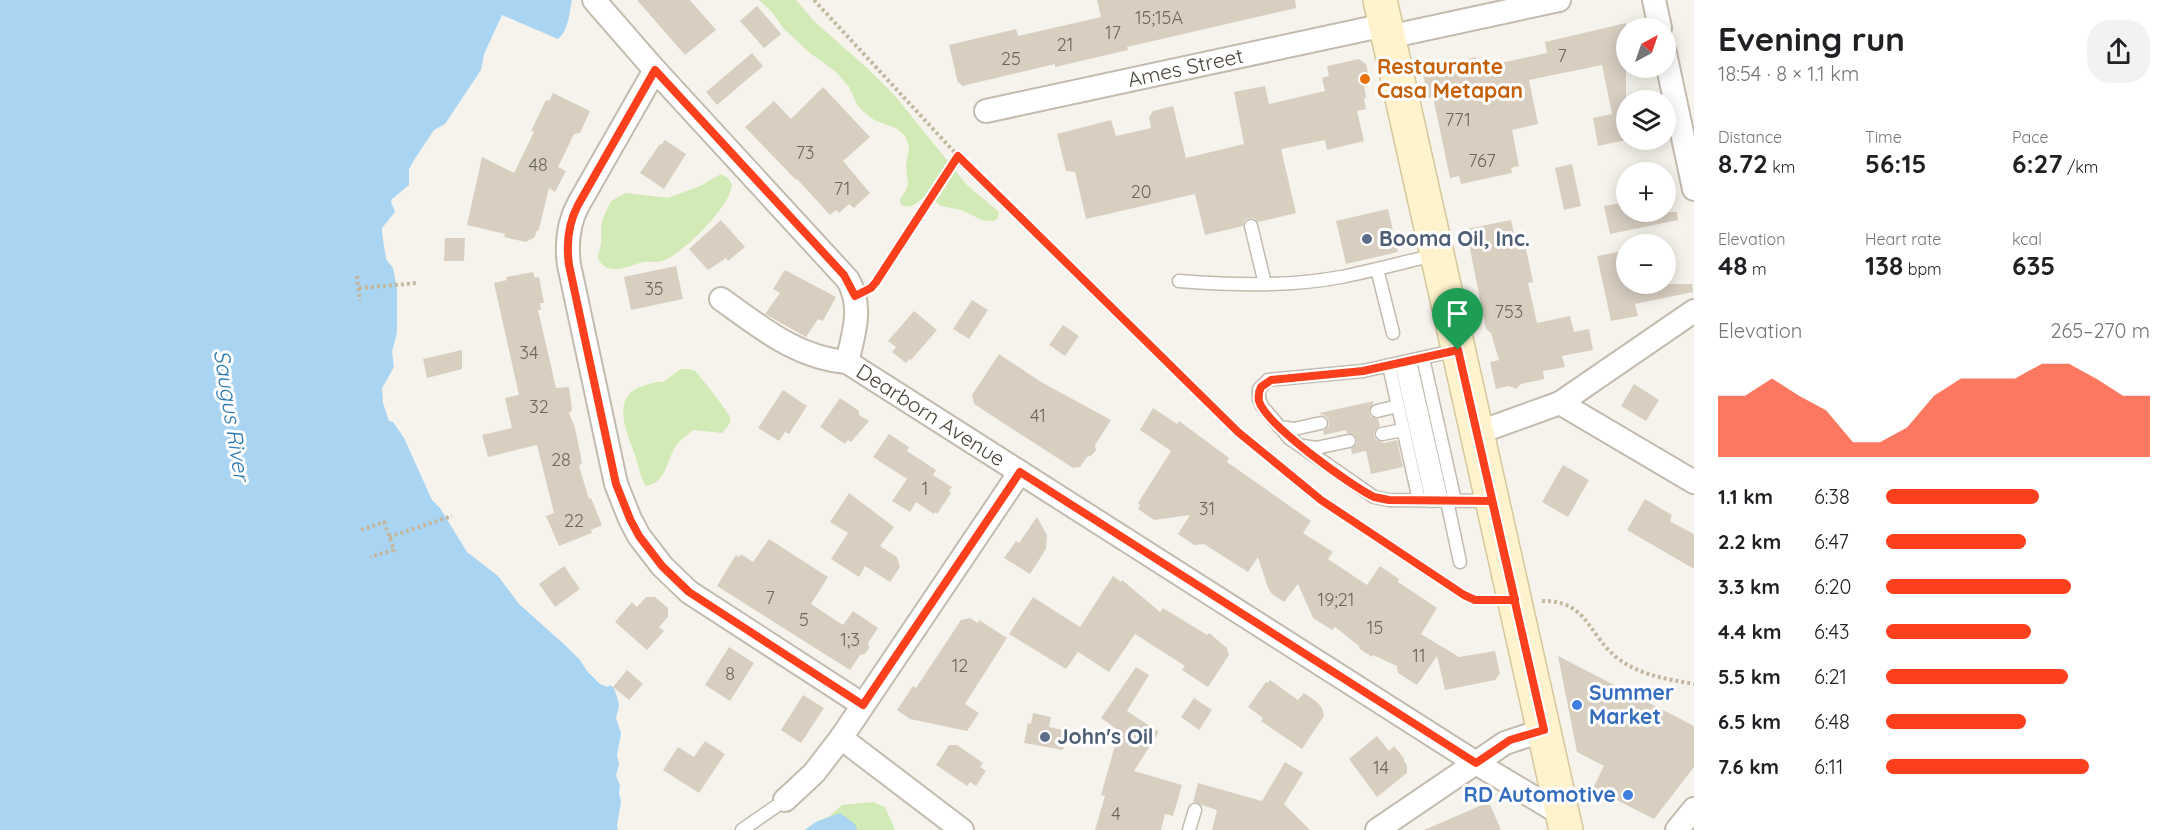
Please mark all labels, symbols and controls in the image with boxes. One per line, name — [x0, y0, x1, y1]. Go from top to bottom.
house number: 15;15A — [1135, 6, 1183, 29]
north arrow — [1616, 18, 1676, 78]
map controls — [1616, 18, 1676, 294]
text: Evening run — [1718, 18, 1905, 59]
button: share — [2087, 20, 2150, 83]
house number: 17 — [1105, 21, 1121, 44]
house number: 21 — [1057, 33, 1073, 56]
street label: Ames Street — [1125, 42, 1245, 92]
house number: 7 — [1557, 44, 1567, 67]
house number: 25 — [1001, 47, 1021, 70]
place label: Restaurante Casa Metapan — [1377, 53, 1523, 103]
text: 18:54 · 8 × 1.1 km — [1718, 61, 1859, 86]
marker: Restaurante Casa Metapan — [1358, 72, 1372, 86]
button: layers — [1616, 90, 1676, 150]
house number: 771 — [1445, 108, 1471, 131]
text: Distance — [1718, 127, 1782, 147]
text: Time — [1865, 127, 1902, 147]
text: Pace — [2012, 127, 2048, 147]
house number: 73 — [796, 141, 814, 164]
text: 8.72 — [1718, 147, 1768, 180]
text: 56:15 — [1865, 147, 1927, 180]
text: 6:27 — [2012, 147, 2063, 180]
house number: 767 — [1468, 149, 1496, 172]
house number: 48 — [528, 153, 548, 176]
text: km — [1768, 157, 1795, 177]
text: /km — [2063, 157, 2098, 177]
button: + — [1616, 162, 1676, 222]
house number: 71 — [834, 177, 850, 200]
house number: 20 — [1131, 180, 1151, 203]
place label: Booma Oil, Inc. — [1379, 225, 1530, 251]
text: Elevation — [1718, 229, 1785, 249]
text: Heart rate — [1865, 229, 1941, 249]
text: kcal — [2012, 229, 2042, 249]
marker: Booma Oil, Inc. — [1360, 232, 1374, 246]
button: − — [1616, 234, 1676, 294]
text: 48 — [1718, 249, 1748, 282]
text: 138 — [1865, 249, 1903, 282]
text: 635 — [2012, 249, 2055, 282]
text: m — [1748, 259, 1767, 279]
text: bpm — [1903, 259, 1942, 279]
house number: 35 — [644, 277, 664, 300]
pin — [1432, 288, 1483, 350]
icon: arrive — [1441, 297, 1474, 330]
house number: 753 — [1495, 300, 1523, 323]
text: Elevation — [1718, 318, 1802, 343]
text: 265–270 m — [2050, 318, 2150, 343]
house number: 34 — [520, 341, 538, 364]
water label: Saugus River — [208, 348, 257, 485]
street label: Dearborn Avenue — [852, 357, 1010, 471]
house number: 32 — [529, 395, 549, 418]
house number: 41 — [1030, 404, 1046, 427]
house number: 28 — [551, 448, 571, 471]
house number: 1 — [922, 477, 928, 500]
text: 1.1 km — [1718, 484, 1773, 509]
text: 6:38 — [1814, 484, 1850, 509]
house number: 31 — [1199, 497, 1215, 520]
house number: 22 — [564, 509, 584, 532]
text: 2.2 km — [1718, 529, 1781, 554]
text: 6:47 — [1814, 529, 1849, 554]
text: 3.3 km — [1718, 574, 1780, 599]
text: 6:20 — [1814, 574, 1851, 599]
house number: 7 — [765, 586, 775, 609]
house number: 19;21 — [1318, 588, 1354, 611]
house number: 5 — [799, 608, 809, 631]
house number: 15 — [1367, 616, 1383, 639]
text: 4.4 km — [1718, 619, 1781, 644]
text: 6:43 — [1814, 619, 1850, 644]
house number: 1;3 — [840, 628, 860, 651]
house number: 11 — [1412, 644, 1426, 667]
house number: 12 — [952, 654, 968, 677]
house number: 8 — [725, 662, 735, 685]
text: 5.5 km — [1718, 664, 1781, 689]
text: 6:21 — [1814, 664, 1847, 689]
place label: Summer Market — [1589, 679, 1674, 729]
marker: Summer Market — [1570, 698, 1584, 712]
text: 6.5 km — [1718, 709, 1781, 734]
text: 6:48 — [1814, 709, 1850, 734]
place label: John's Oil — [1057, 723, 1154, 749]
marker: John's Oil — [1038, 730, 1052, 744]
text: 7.6 km — [1718, 754, 1779, 779]
text: 6:11 — [1814, 754, 1843, 779]
house number: 14 — [1373, 756, 1389, 779]
place label: RD Automotive — [1463, 781, 1616, 807]
marker: RD Automotive — [1621, 788, 1635, 802]
house number: 4 — [1111, 802, 1121, 825]

